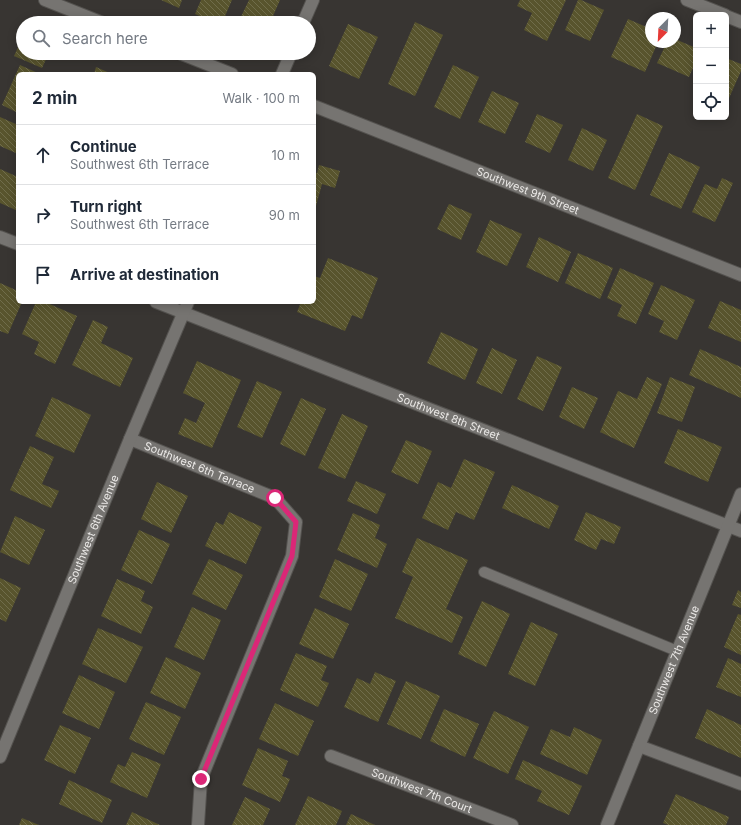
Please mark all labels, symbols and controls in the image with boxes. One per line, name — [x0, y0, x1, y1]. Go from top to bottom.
north arrow — [645, 12, 681, 48]
map controls — [693, 12, 729, 120]
button: + — [693, 12, 729, 48]
search box — [16, 16, 316, 60]
icon: search — [30, 27, 52, 49]
text: Search here — [62, 29, 148, 48]
button: − — [693, 48, 729, 84]
button: locate — [693, 84, 729, 120]
text: 2 min — [32, 88, 77, 108]
text: Walk · 100 m — [222, 90, 300, 106]
text: Continue — [70, 137, 137, 156]
icon: ahead — [32, 144, 54, 166]
text: 10 m — [271, 147, 300, 163]
text: Southwest 6th Terrace — [70, 156, 209, 172]
street label: Southwest 9th Street — [474, 164, 582, 217]
text: Turn right — [70, 197, 142, 216]
icon: right — [32, 204, 54, 226]
text: 90 m — [269, 207, 300, 223]
text: Southwest 6th Terrace — [70, 216, 209, 232]
icon: arrive — [32, 264, 54, 286]
text: Arrive at destination — [70, 265, 219, 284]
street label: Southwest 8th Street — [395, 390, 502, 443]
street label: Southwest 6th Terrace — [142, 439, 257, 496]
street label: Southwest 6th Avenue — [65, 473, 122, 586]
route start — [266, 489, 284, 507]
street label: Southwest 7th Avenue — [646, 604, 702, 716]
street label: Southwest 7th Court — [369, 765, 474, 816]
route end — [192, 770, 210, 788]

